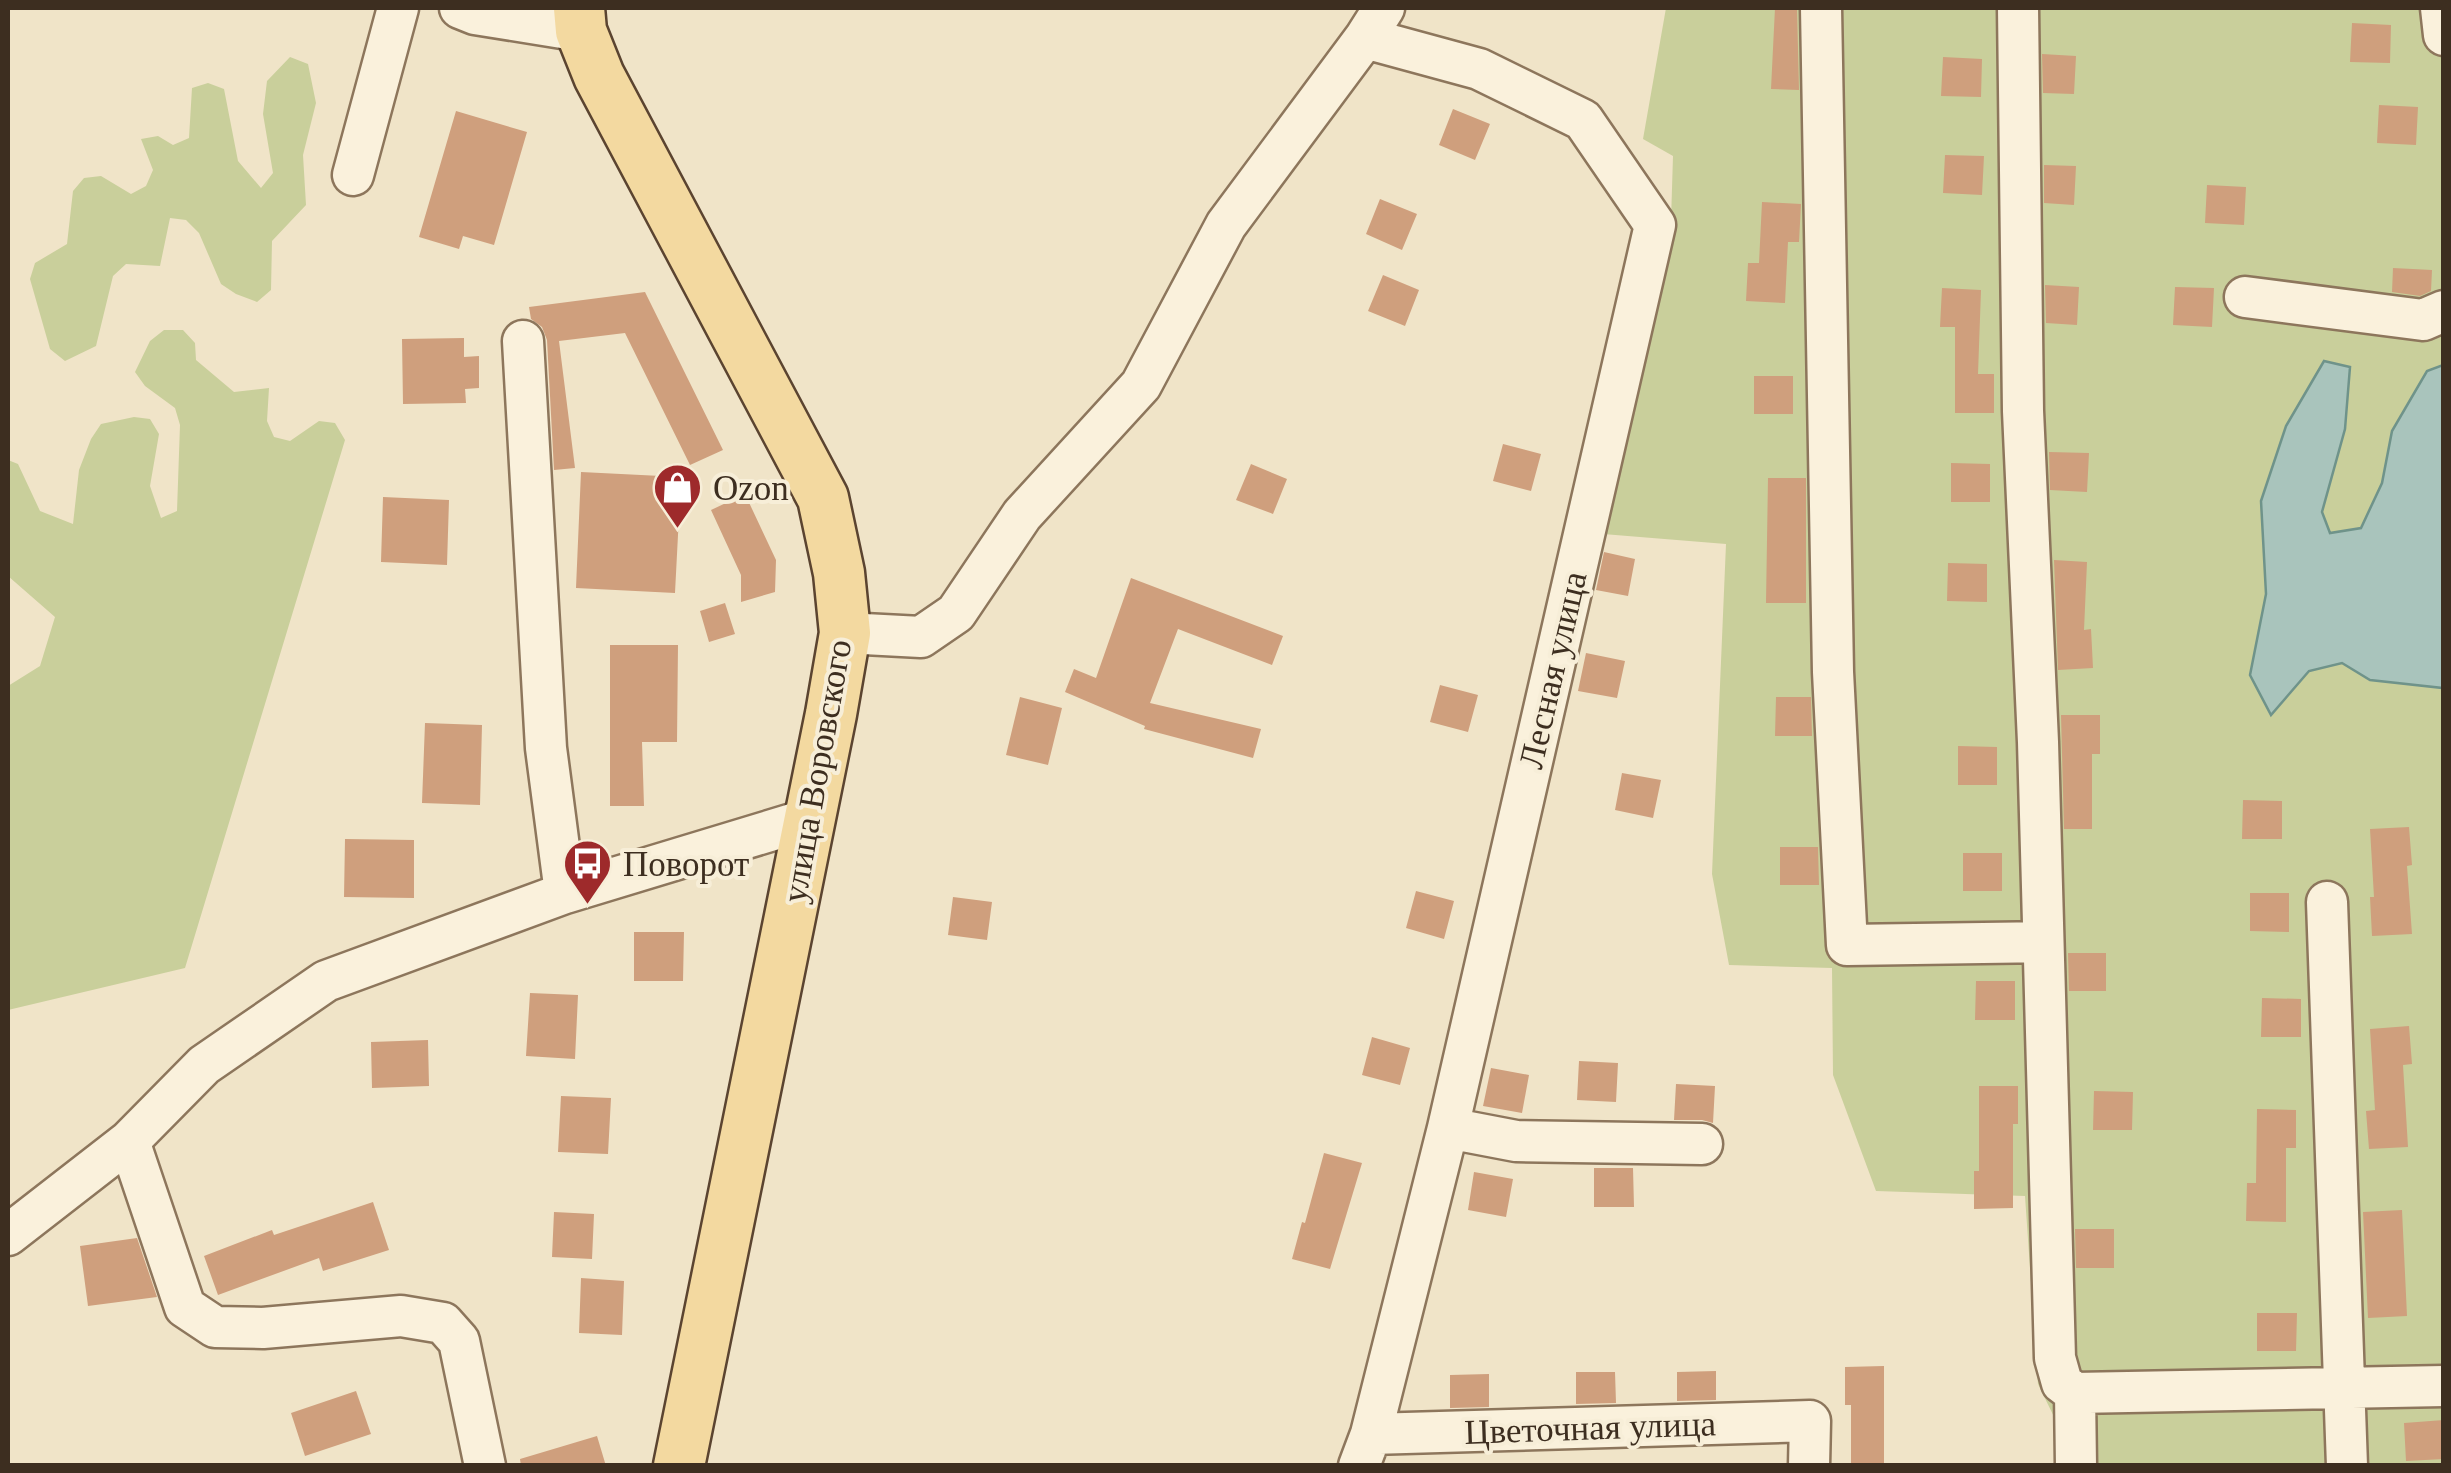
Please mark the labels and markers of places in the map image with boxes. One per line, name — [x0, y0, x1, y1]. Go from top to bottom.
shop icon: Ozon — [652, 462, 704, 530]
place label: Ozon — [713, 469, 789, 508]
bus stop icon: Поворот — [562, 838, 614, 906]
place label: Поворот — [623, 845, 749, 884]

